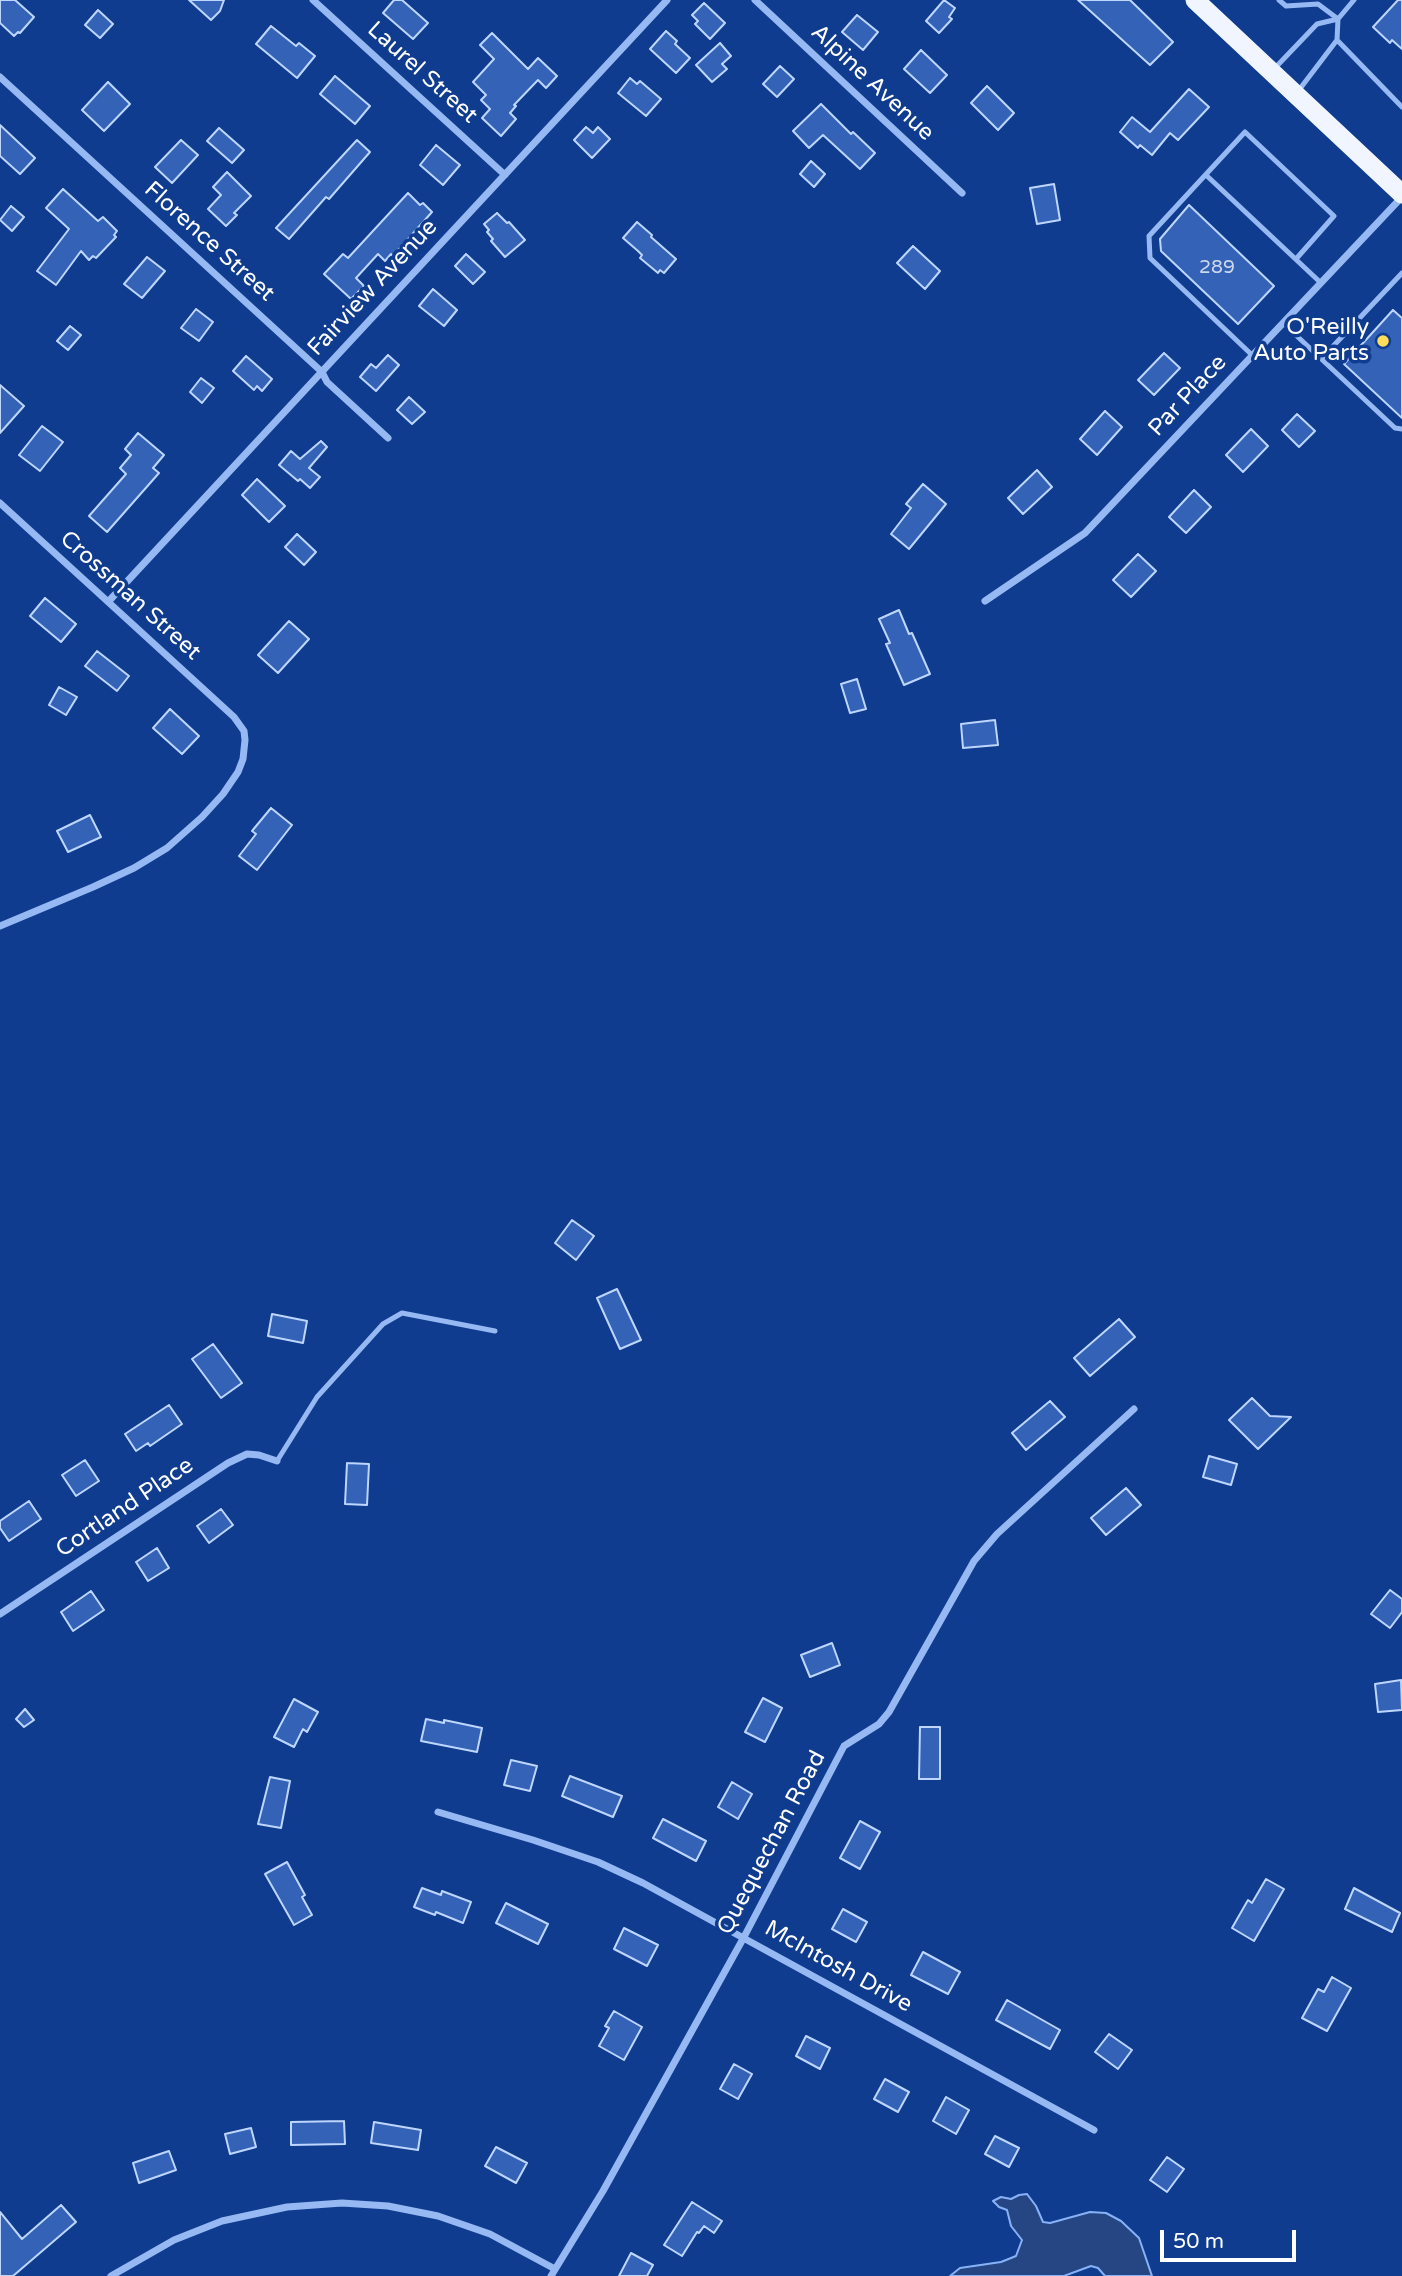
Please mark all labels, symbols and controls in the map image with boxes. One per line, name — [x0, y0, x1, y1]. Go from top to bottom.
street label: Laurel Street — [361, 16, 483, 130]
street label: Alpine Avenue — [805, 19, 939, 147]
street label: Florence Street — [138, 176, 280, 308]
street label: Fairview Avenue — [303, 214, 443, 362]
house number: 289 — [1199, 257, 1235, 279]
place label: O'Reilly Auto Parts — [1253, 314, 1369, 368]
marker: O'Reilly Auto Parts — [1375, 333, 1391, 349]
street label: Par Place — [1143, 349, 1233, 443]
street label: Crossman Street — [54, 525, 206, 667]
street label: Cortland Place — [51, 1452, 199, 1564]
street label: Quequechan Road — [712, 1746, 832, 1940]
street label: McIntosh Drive — [759, 1915, 917, 2019]
scale bar — [1164, 2216, 1300, 2260]
text: 50 m — [1173, 2229, 1224, 2254]

